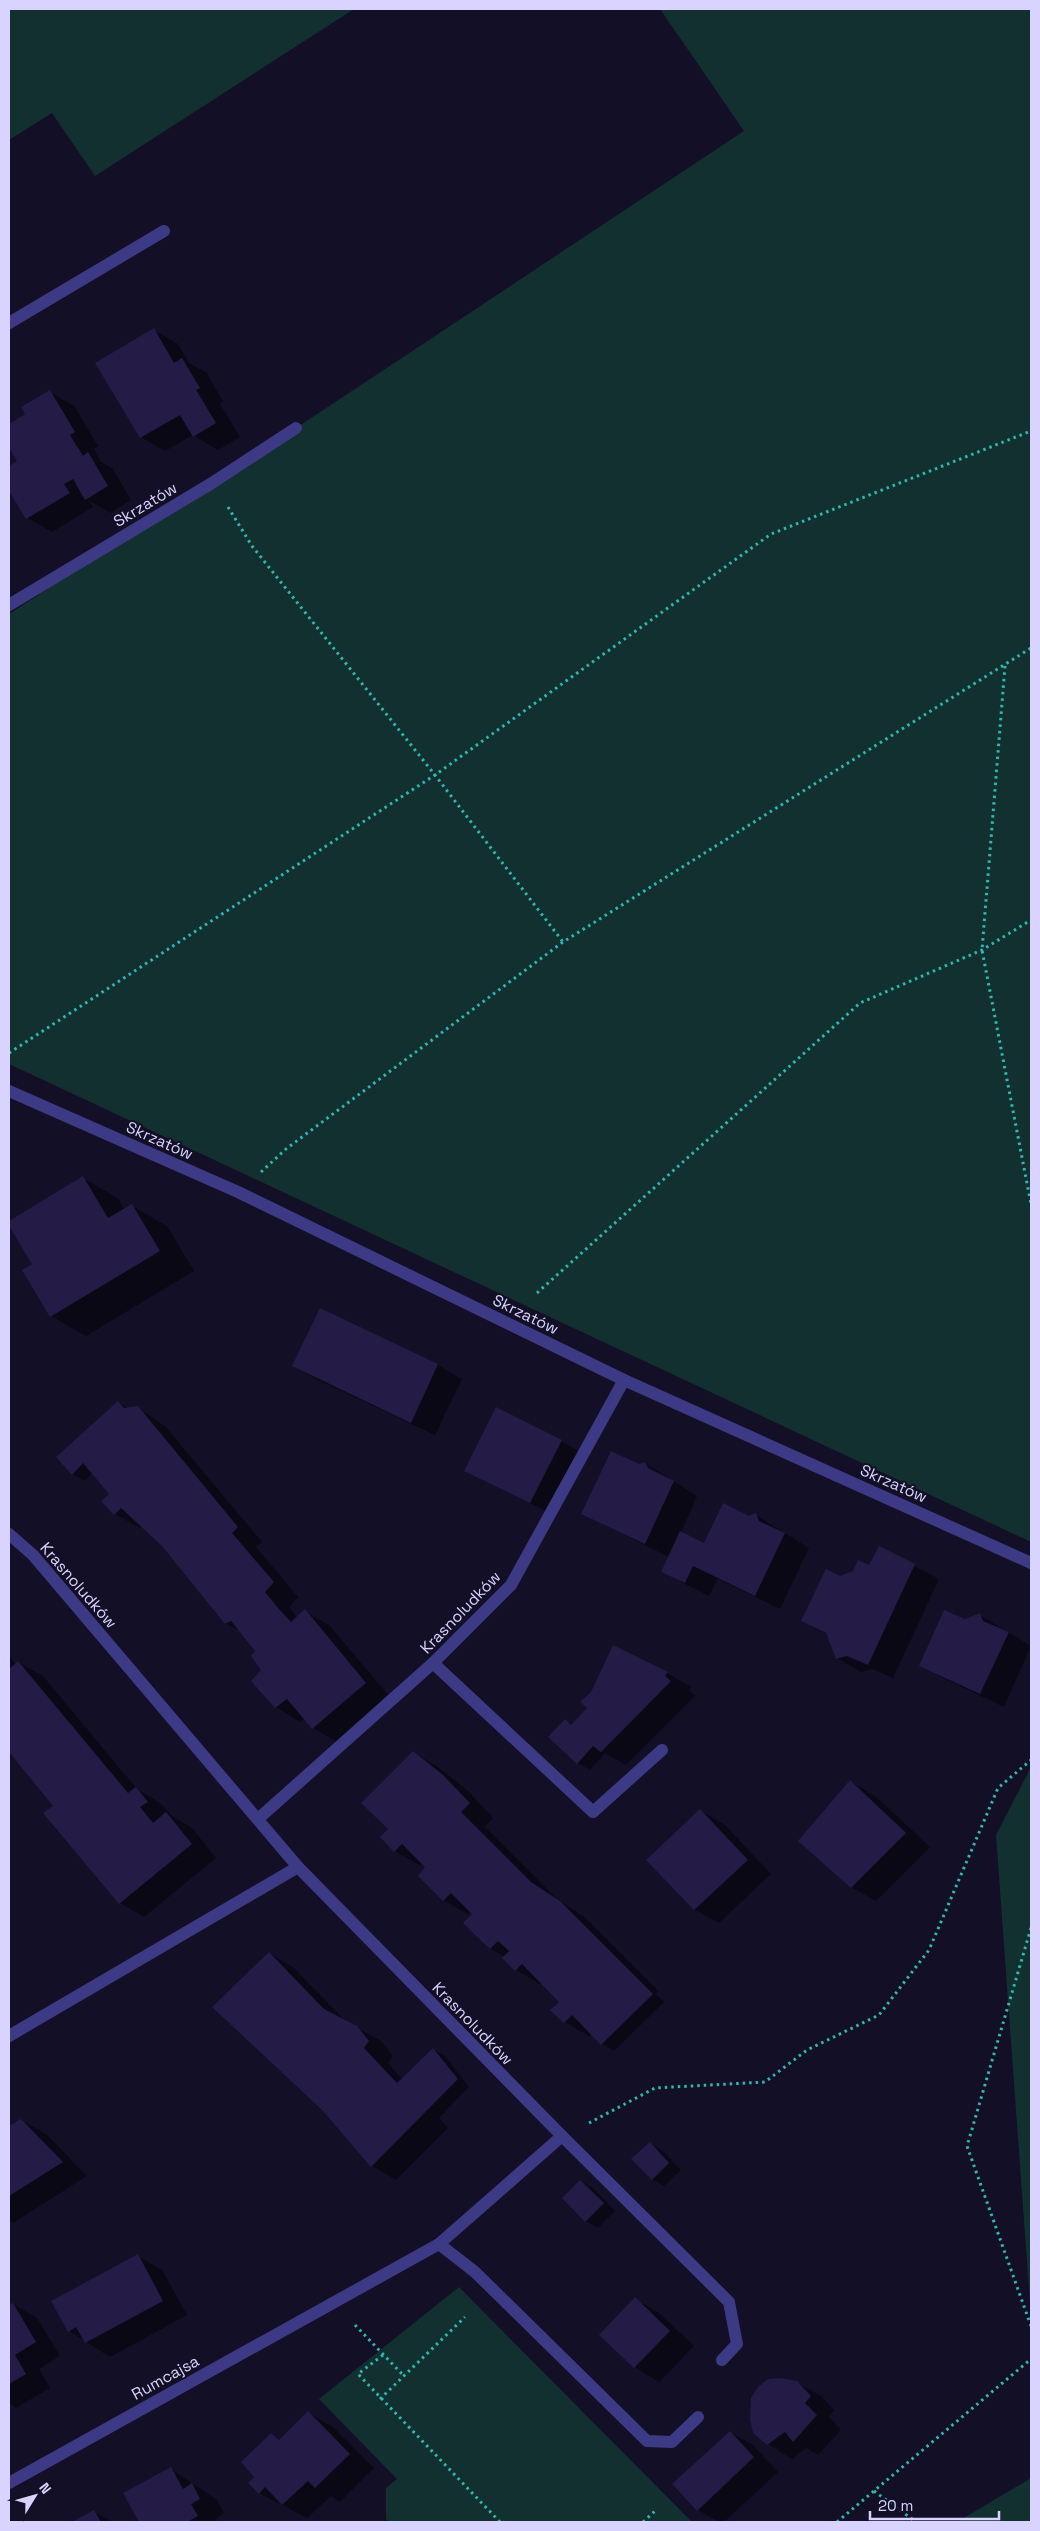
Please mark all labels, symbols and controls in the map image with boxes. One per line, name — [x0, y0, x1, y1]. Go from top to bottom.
street label: Skrzatów — [109, 477, 181, 532]
street label: Skrzatów — [123, 1116, 197, 1165]
street label: Skrzatów — [489, 1289, 562, 1339]
street label: Skrzatów — [857, 1459, 931, 1508]
street label: Krasnoludków — [35, 1538, 122, 1633]
street label: Krasnoludków — [415, 1566, 505, 1658]
street label: Krasnoludków — [428, 1977, 518, 2069]
street label: Rumcajsa — [128, 2350, 203, 2405]
north arrow — [10, 2471, 60, 2521]
text: N — [35, 2479, 55, 2497]
scale bar — [870, 2488, 999, 2520]
text: 20 m — [878, 2496, 913, 2515]

